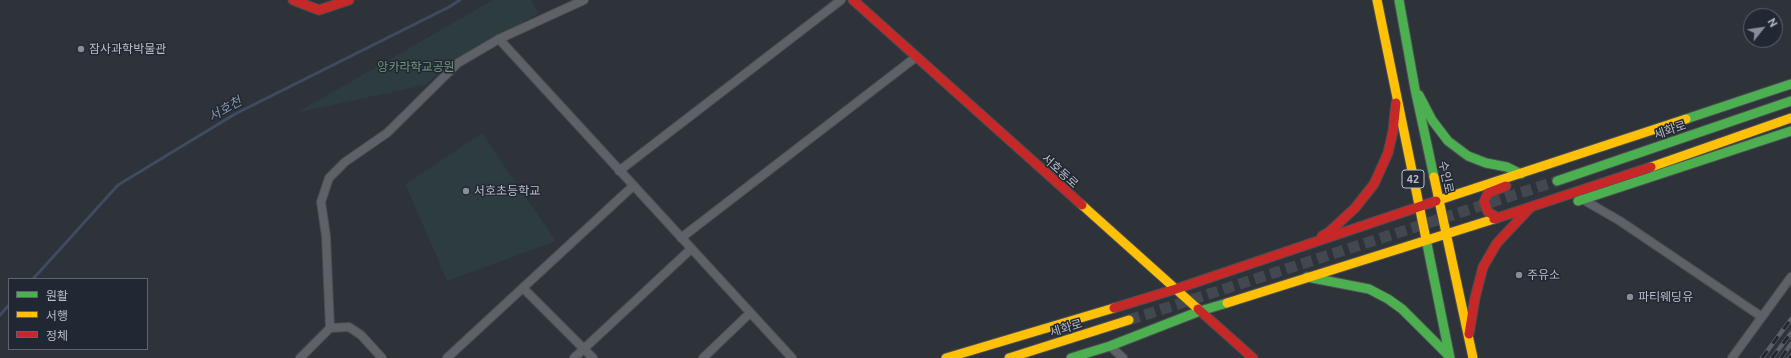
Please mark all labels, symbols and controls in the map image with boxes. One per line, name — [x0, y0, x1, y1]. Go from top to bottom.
north arrow — [1743, 8, 1783, 48]
text: N — [1765, 16, 1780, 29]
place label: 잠사과학박물관 — [89, 42, 166, 56]
marker: 잠사과학박물관 — [76, 44, 86, 54]
park label: 앙카라학교공원 — [377, 60, 455, 74]
water label: 서호천 — [206, 93, 244, 125]
street label: 세화로 — [1652, 118, 1688, 142]
street label: 서호동로 — [1039, 151, 1081, 191]
street label: 수인로 — [1436, 159, 1456, 195]
road number: 42 — [1402, 170, 1424, 188]
place label: 서호초등학교 — [474, 184, 540, 198]
marker: 서호초등학교 — [461, 186, 471, 196]
place label: 주유소 — [1527, 268, 1560, 282]
marker: 주유소 — [1514, 270, 1524, 280]
legend — [8, 278, 148, 350]
text: 원활 — [46, 289, 68, 302]
place label: 파티웨딩유 — [1638, 290, 1693, 304]
marker: 파티웨딩유 — [1625, 292, 1635, 302]
text: 서행 — [46, 309, 68, 322]
street label: 세화로 — [1048, 316, 1084, 340]
text: 정체 — [46, 329, 68, 342]

